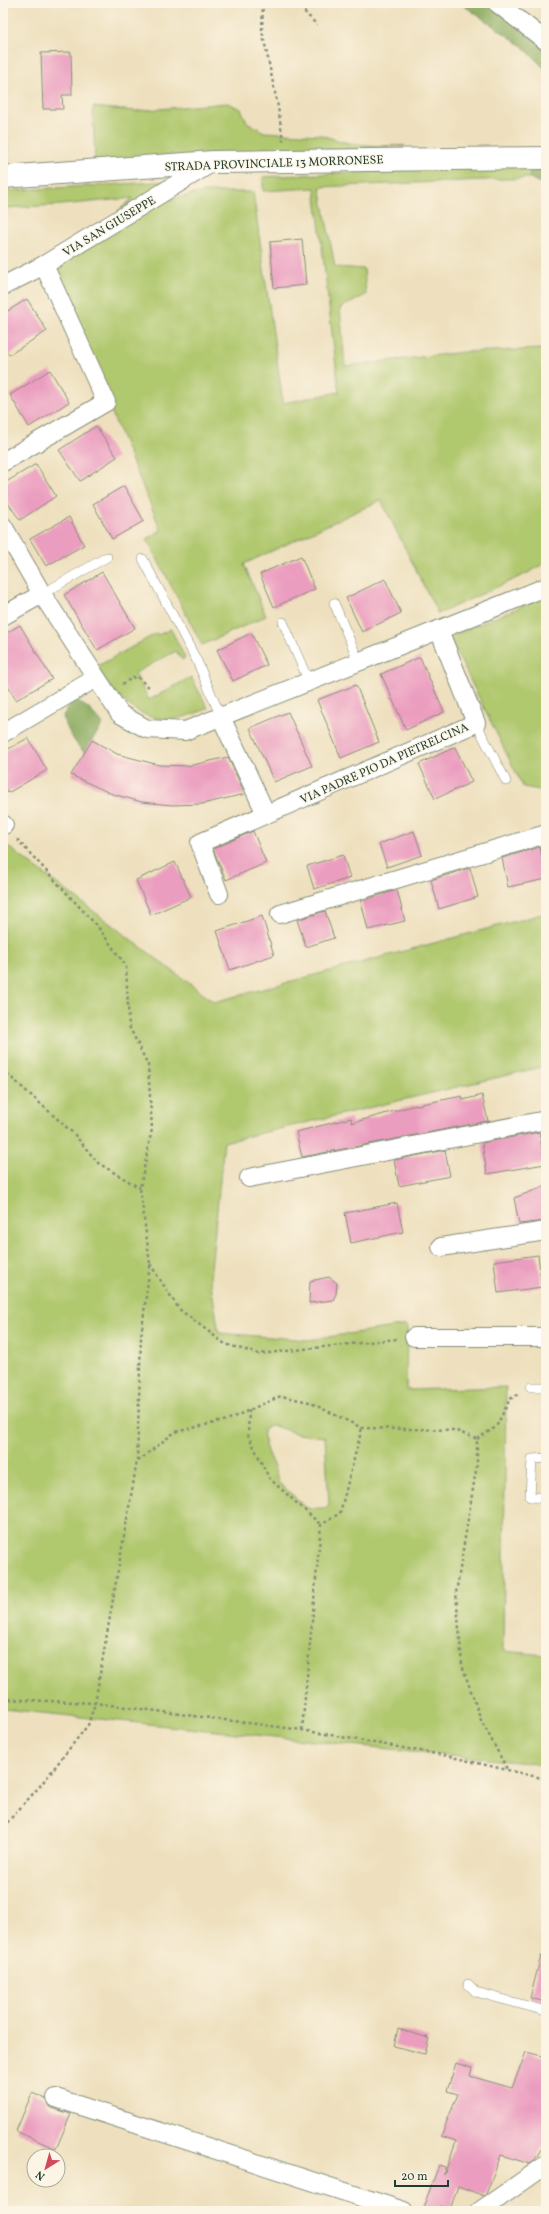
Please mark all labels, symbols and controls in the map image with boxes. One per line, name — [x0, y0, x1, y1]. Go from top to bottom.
street label: STRADA PROVINCIALE 13 MORRONESE — [164, 152, 384, 176]
street label: VIA SAN GIUSEPPE — [60, 193, 159, 261]
street label: VIA PADRE PIO DA PIETRELCINA — [298, 719, 472, 808]
north arrow — [26, 2148, 66, 2188]
scale bar — [395, 2162, 448, 2188]
text: N — [33, 2166, 49, 2183]
text: 20 m — [401, 2169, 428, 2185]

